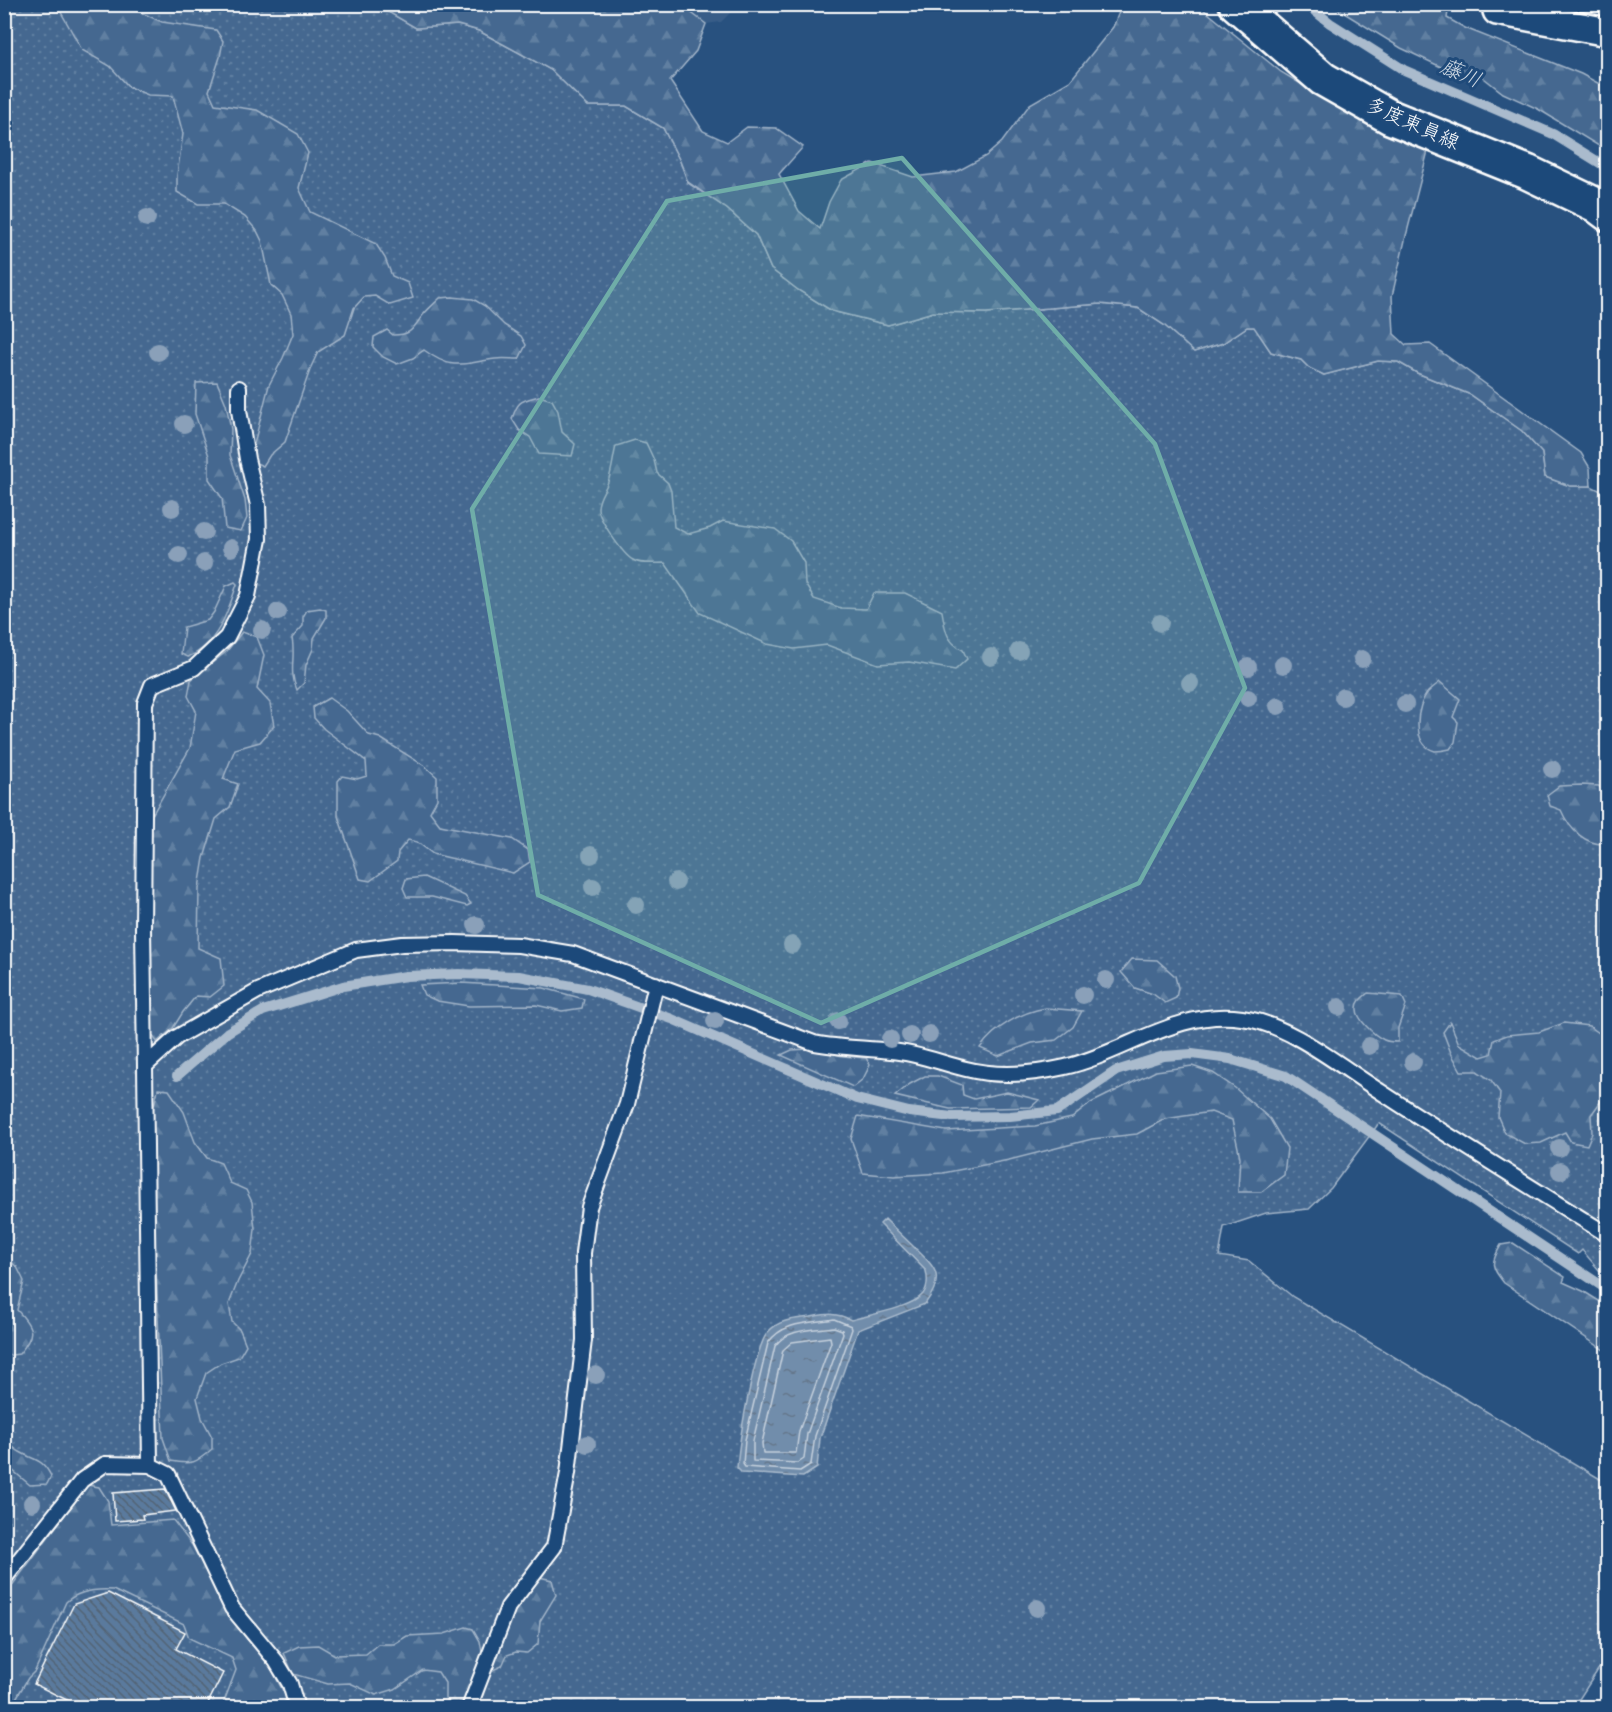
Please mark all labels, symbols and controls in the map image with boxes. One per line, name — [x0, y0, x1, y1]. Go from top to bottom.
water label: 藤川 — [1435, 54, 1485, 98]
street label: 多度東員線 — [1360, 93, 1463, 159]

